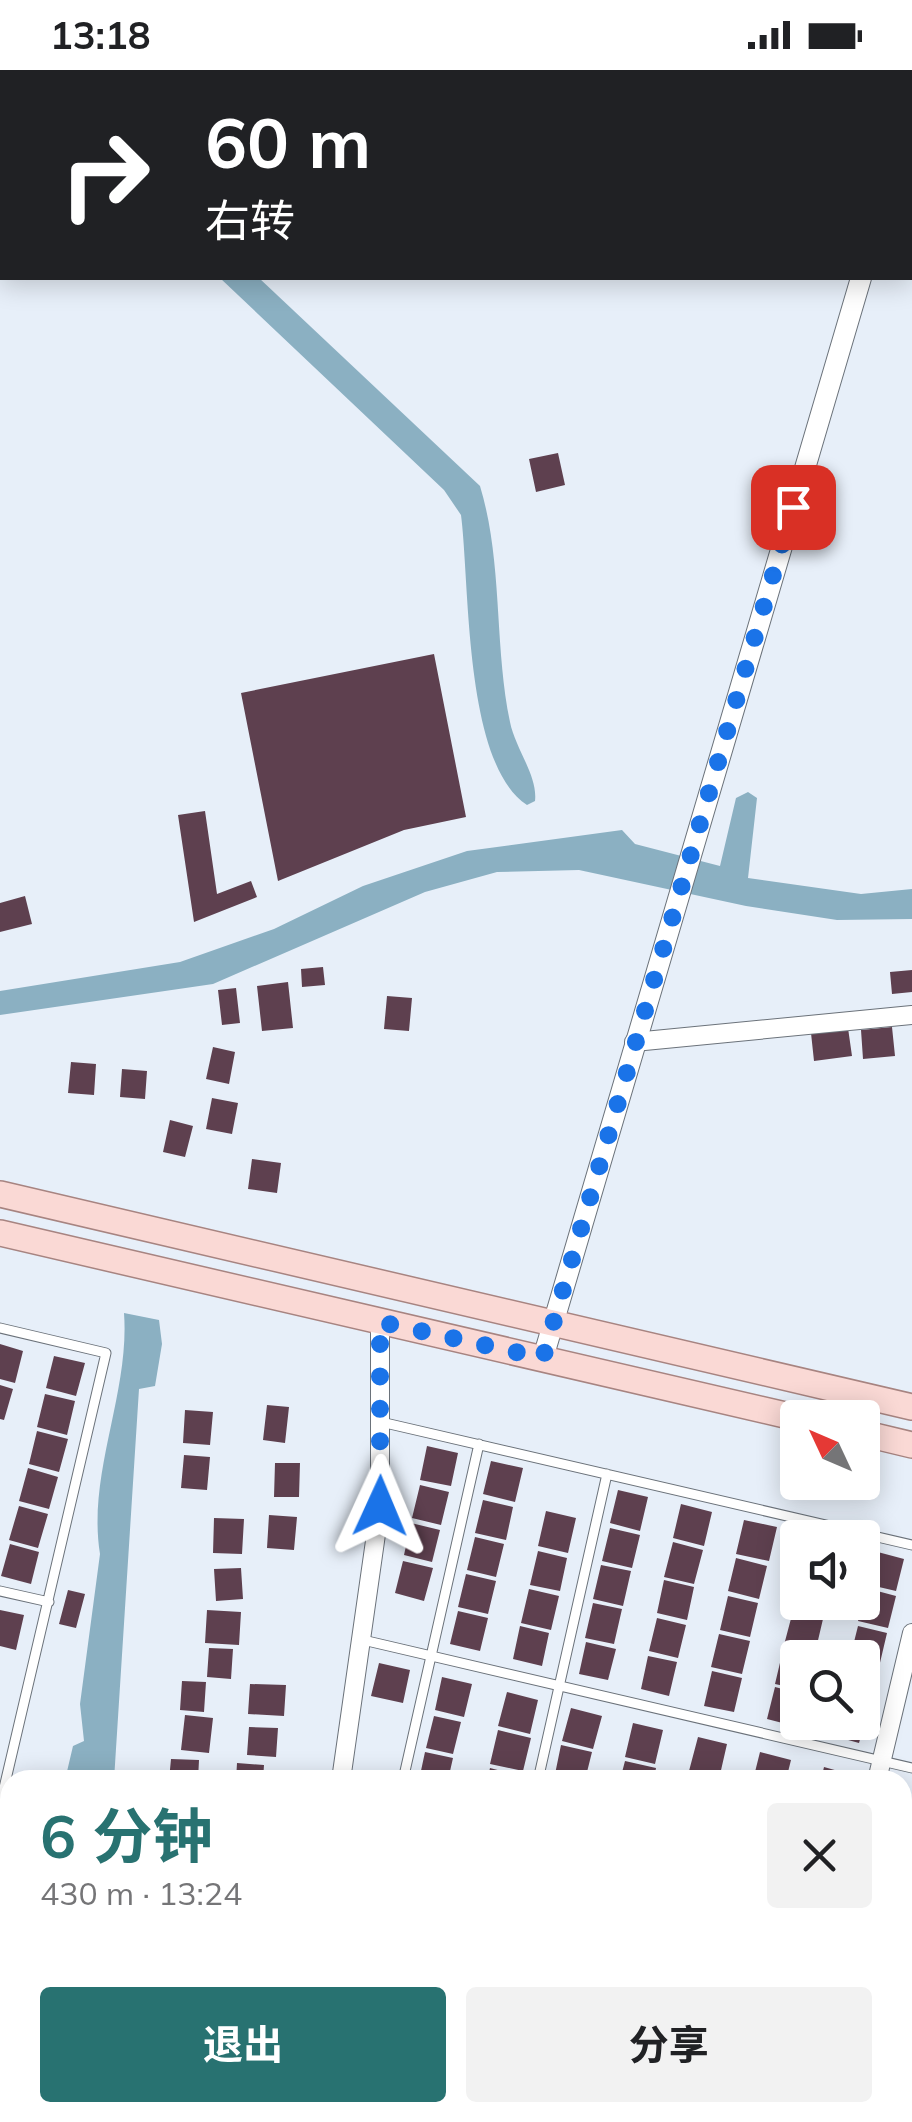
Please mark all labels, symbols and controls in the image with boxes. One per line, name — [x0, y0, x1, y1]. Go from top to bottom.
text: 13:18 — [50, 11, 151, 59]
text: 60 m — [205, 98, 371, 186]
icon: right — [40, 110, 170, 240]
text: 右转 — [205, 192, 295, 248]
pin — [751, 465, 836, 550]
icon: arrive — [766, 480, 821, 535]
north arrow — [780, 1400, 880, 1500]
map controls — [780, 1400, 880, 1740]
position arrow — [328, 1454, 432, 1558]
button: sound — [780, 1520, 880, 1620]
button: search — [780, 1640, 880, 1740]
text: 6 分钟 — [40, 1798, 212, 1873]
button: close — [767, 1803, 872, 1908]
text: 430 m · 13:24 — [40, 1873, 242, 1913]
button: 退出 — [40, 1987, 446, 2102]
button: 分享 — [466, 1987, 872, 2102]

